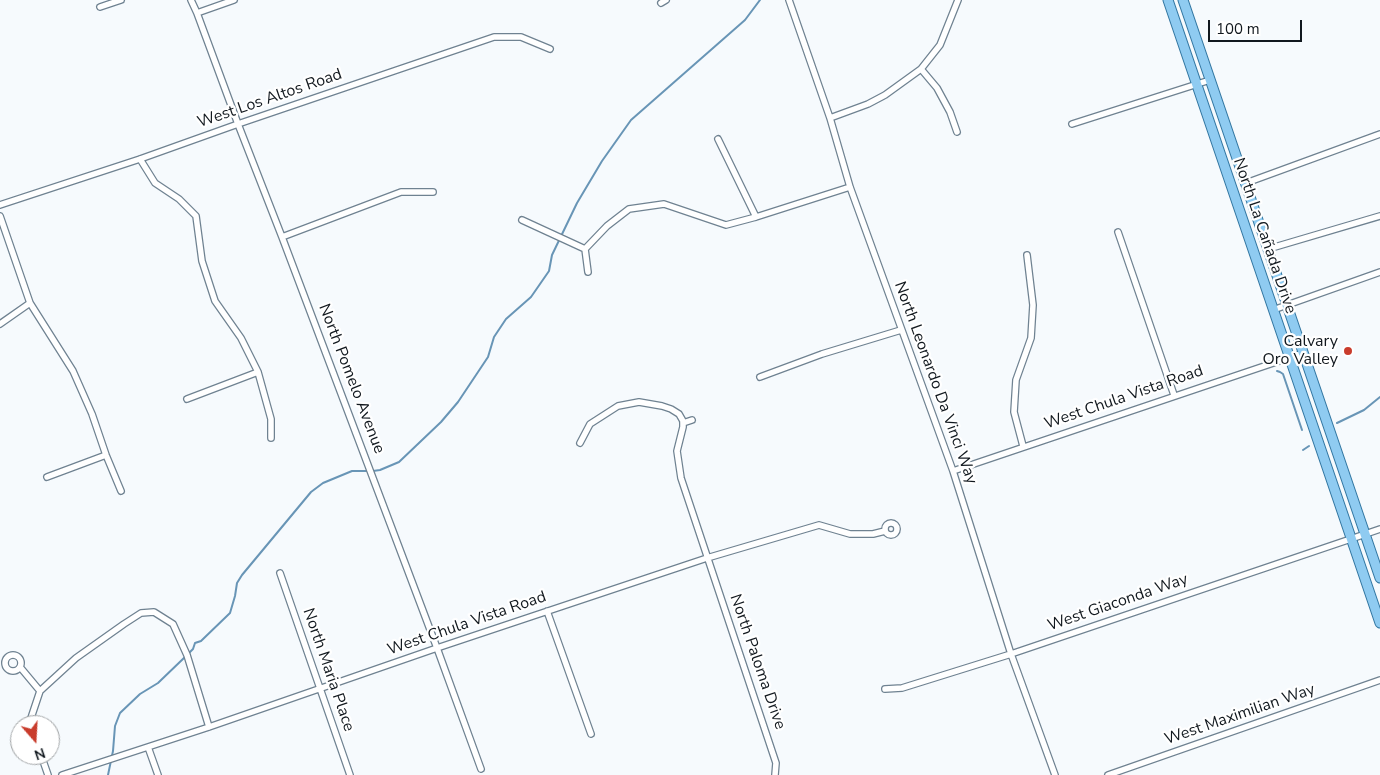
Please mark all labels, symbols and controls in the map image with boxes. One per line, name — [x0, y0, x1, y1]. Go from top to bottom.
scale bar — [1210, 10, 1304, 42]
text: 100 m — [1216, 19, 1260, 39]
street label: West Los Altos Road — [195, 65, 345, 133]
street label: North La Cañada Drive — [1228, 156, 1300, 316]
street label: North Leonardo Da Vinci Way — [889, 279, 981, 487]
street label: North Pomelo Avenue — [314, 301, 388, 457]
place label: Calvary Oro Valley — [1262, 332, 1338, 370]
marker: Calvary Oro Valley — [1342, 345, 1354, 357]
street label: West Chula Vista Road — [1042, 362, 1206, 434]
street label: West Giaconda Way — [1045, 570, 1191, 636]
street label: West Chula Vista Road — [385, 588, 549, 660]
street label: North Paloma Drive — [725, 592, 789, 732]
street label: North Maria Place — [298, 606, 358, 734]
street label: West Maximilian Way — [1162, 680, 1318, 750]
north arrow — [10, 715, 60, 765]
text: N — [32, 743, 48, 764]

